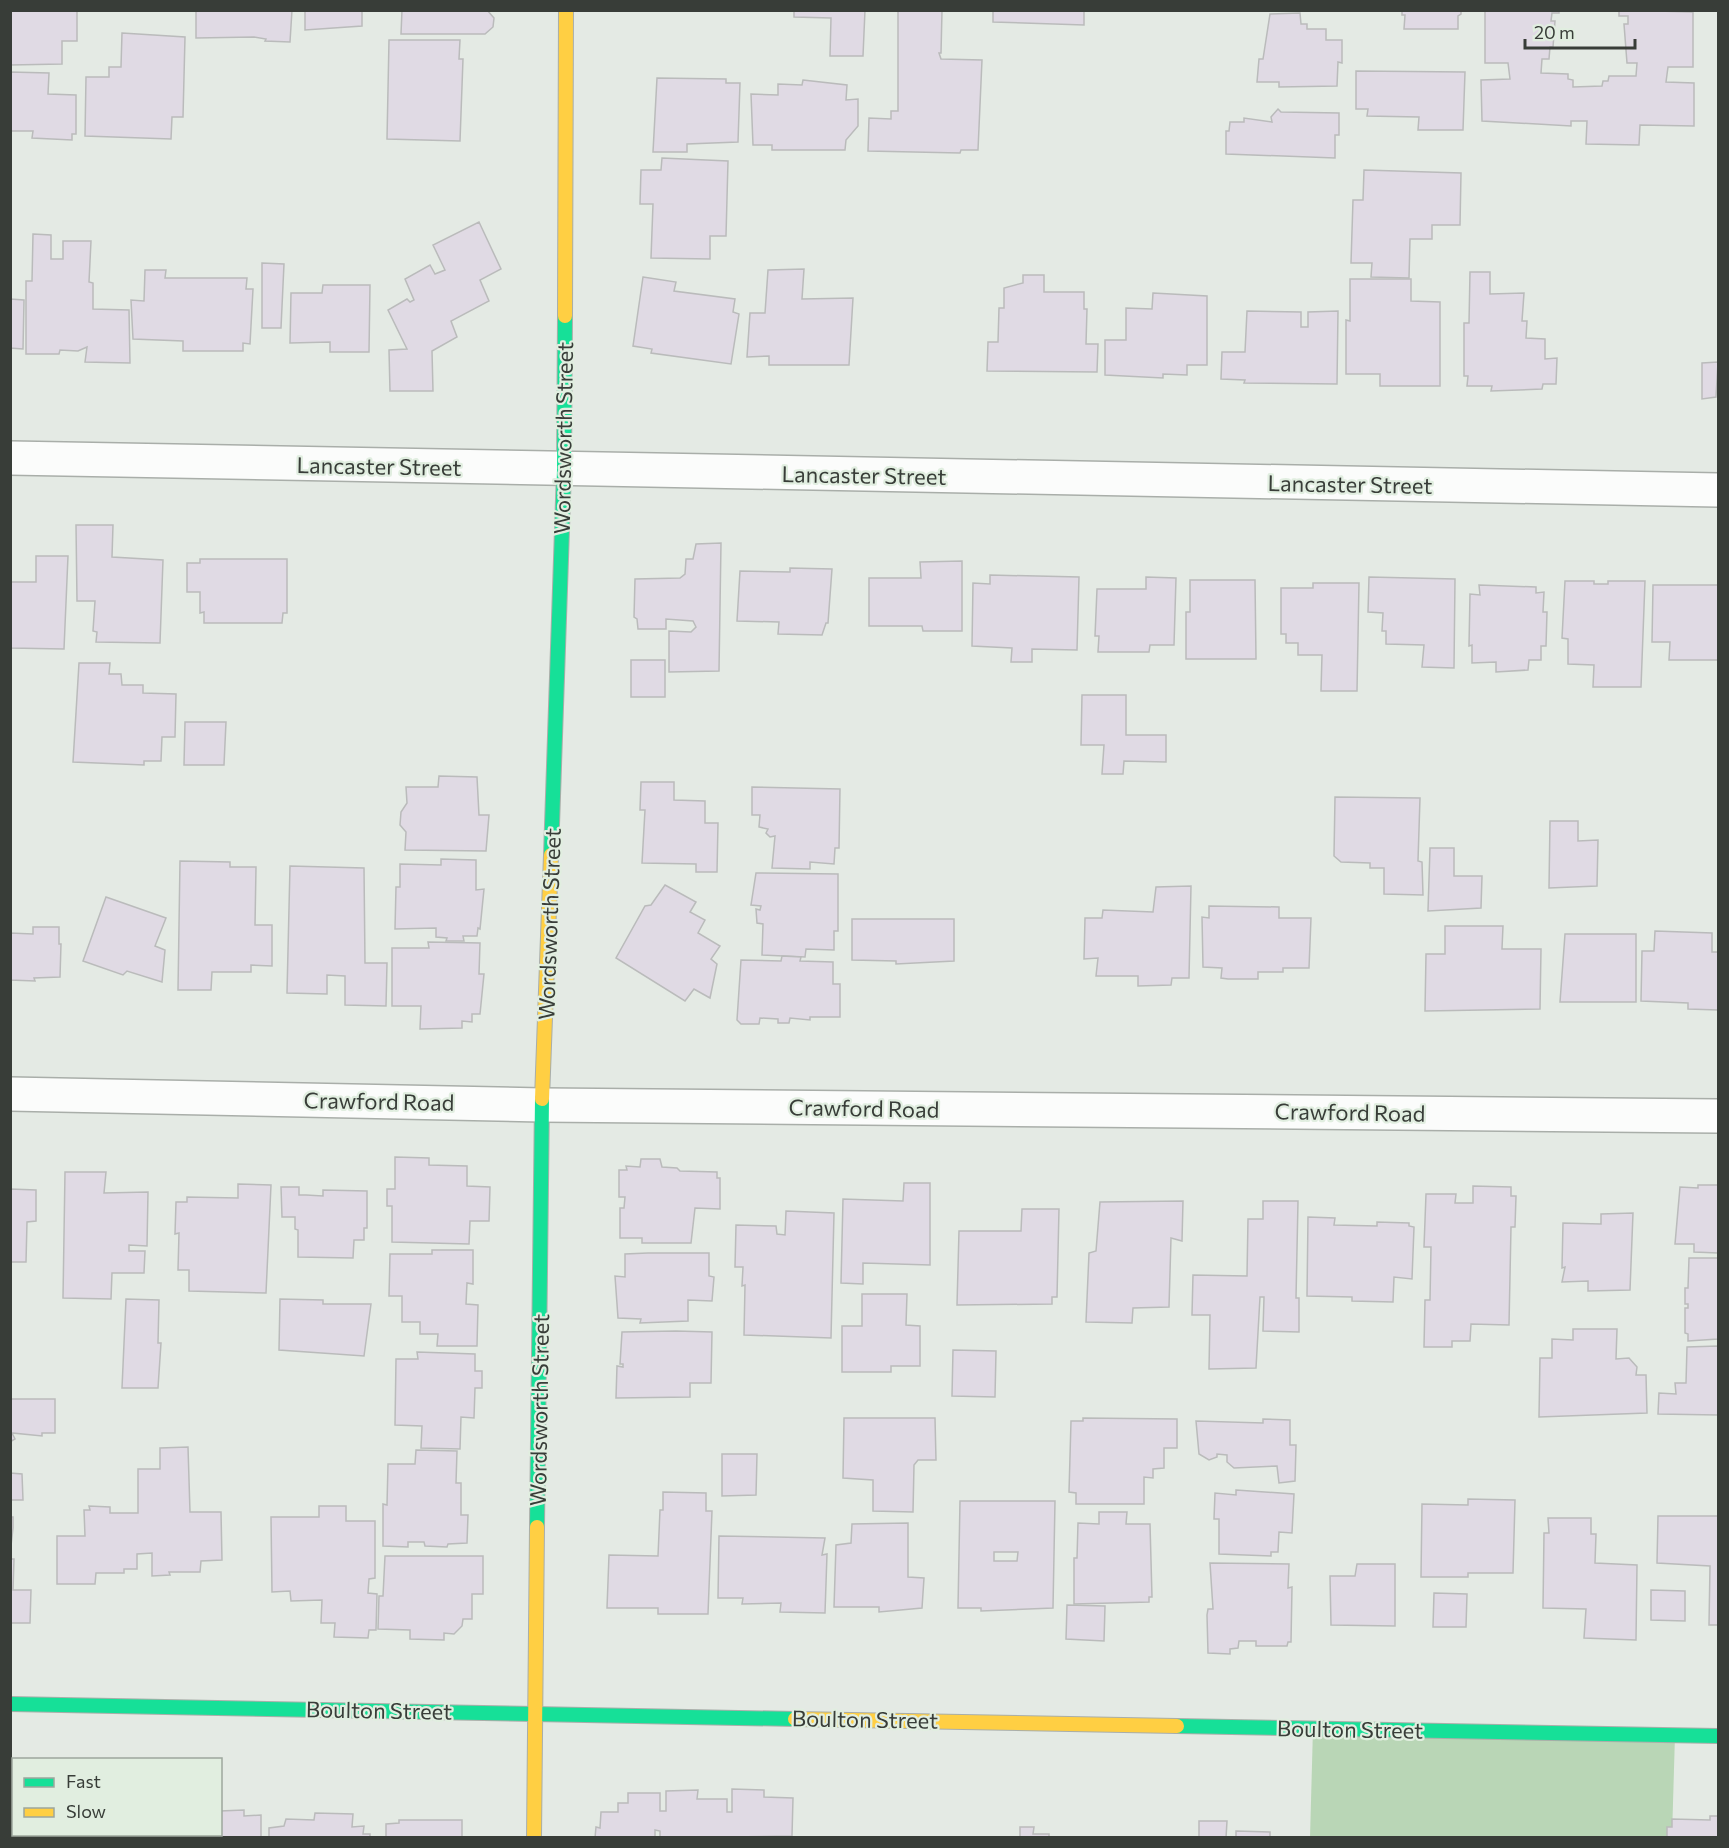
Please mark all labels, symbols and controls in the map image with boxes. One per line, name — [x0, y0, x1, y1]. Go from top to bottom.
scale bar — [1525, 12, 1634, 50]
text: 20 m — [1534, 21, 1575, 43]
street label: Wordsworth Street — [548, 342, 578, 534]
street label: Lancaster Street — [296, 451, 462, 481]
street label: Lancaster Street — [781, 460, 947, 490]
street label: Lancaster Street — [1267, 469, 1433, 499]
street label: Wordsworth Street — [532, 828, 566, 1020]
street label: Crawford Road — [304, 1086, 454, 1116]
street label: Crawford Road — [789, 1093, 939, 1123]
street label: Crawford Road — [1275, 1097, 1425, 1127]
street label: Wordsworth Street — [524, 1314, 554, 1506]
street label: Boulton Street — [306, 1695, 452, 1725]
street label: Boulton Street — [792, 1704, 938, 1734]
street label: Boulton Street — [1277, 1714, 1423, 1744]
legend — [12, 1758, 222, 1836]
text: Fast — [66, 1770, 101, 1792]
text: Slow — [66, 1800, 106, 1822]

